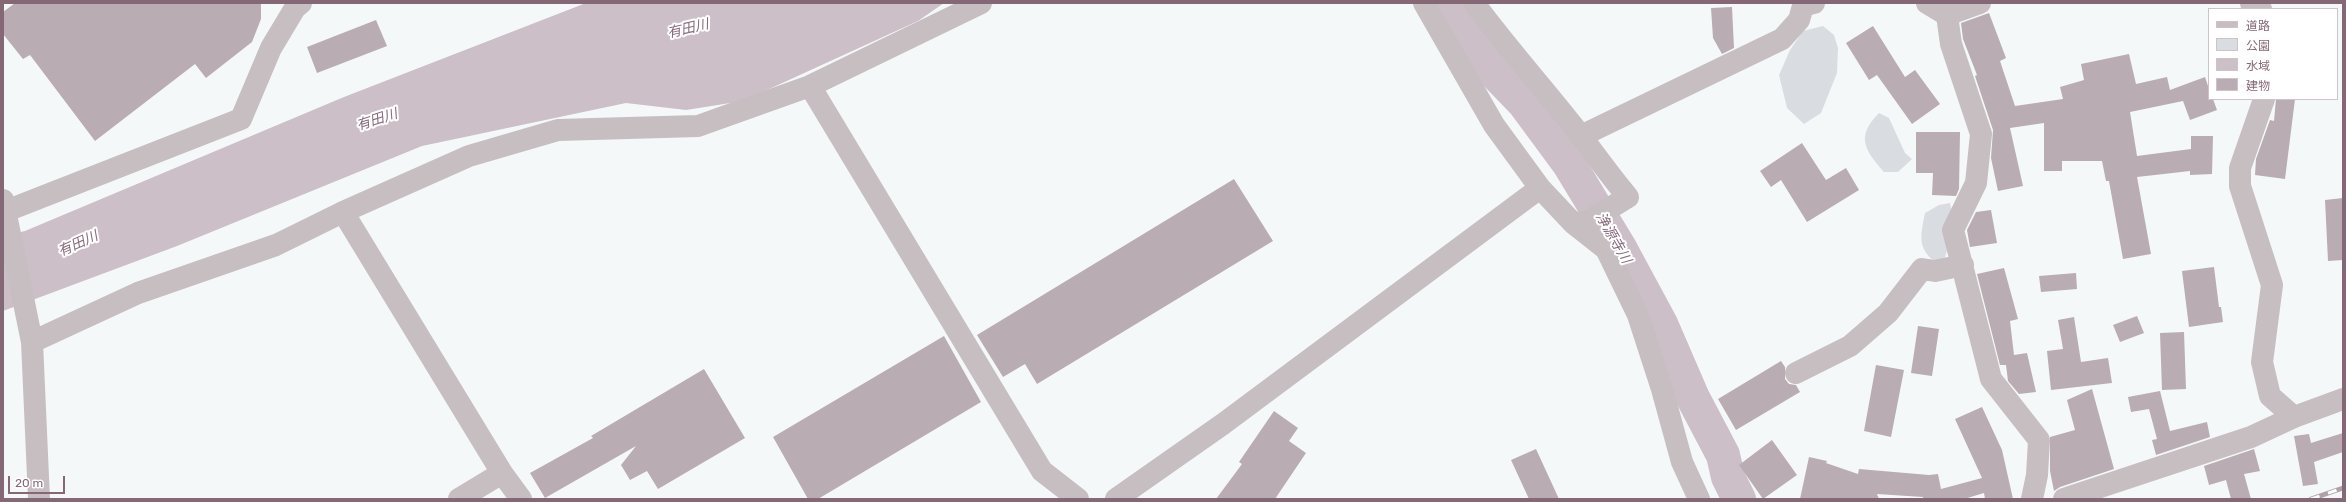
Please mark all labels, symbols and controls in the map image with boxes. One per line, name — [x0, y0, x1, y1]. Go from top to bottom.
legend — [2208, 8, 2338, 100]
water label: 有田川 — [666, 16, 710, 42]
text: 道路 — [2246, 19, 2270, 33]
text: 公園 — [2246, 39, 2270, 53]
text: 水域 — [2246, 59, 2270, 73]
text: 建物 — [2246, 79, 2270, 93]
water label: 有田川 — [354, 106, 400, 134]
water label: 浄源寺川 — [1592, 210, 1634, 266]
water label: 有田川 — [55, 228, 101, 260]
scale bar — [10, 468, 67, 494]
text: 20 m — [15, 476, 43, 490]

